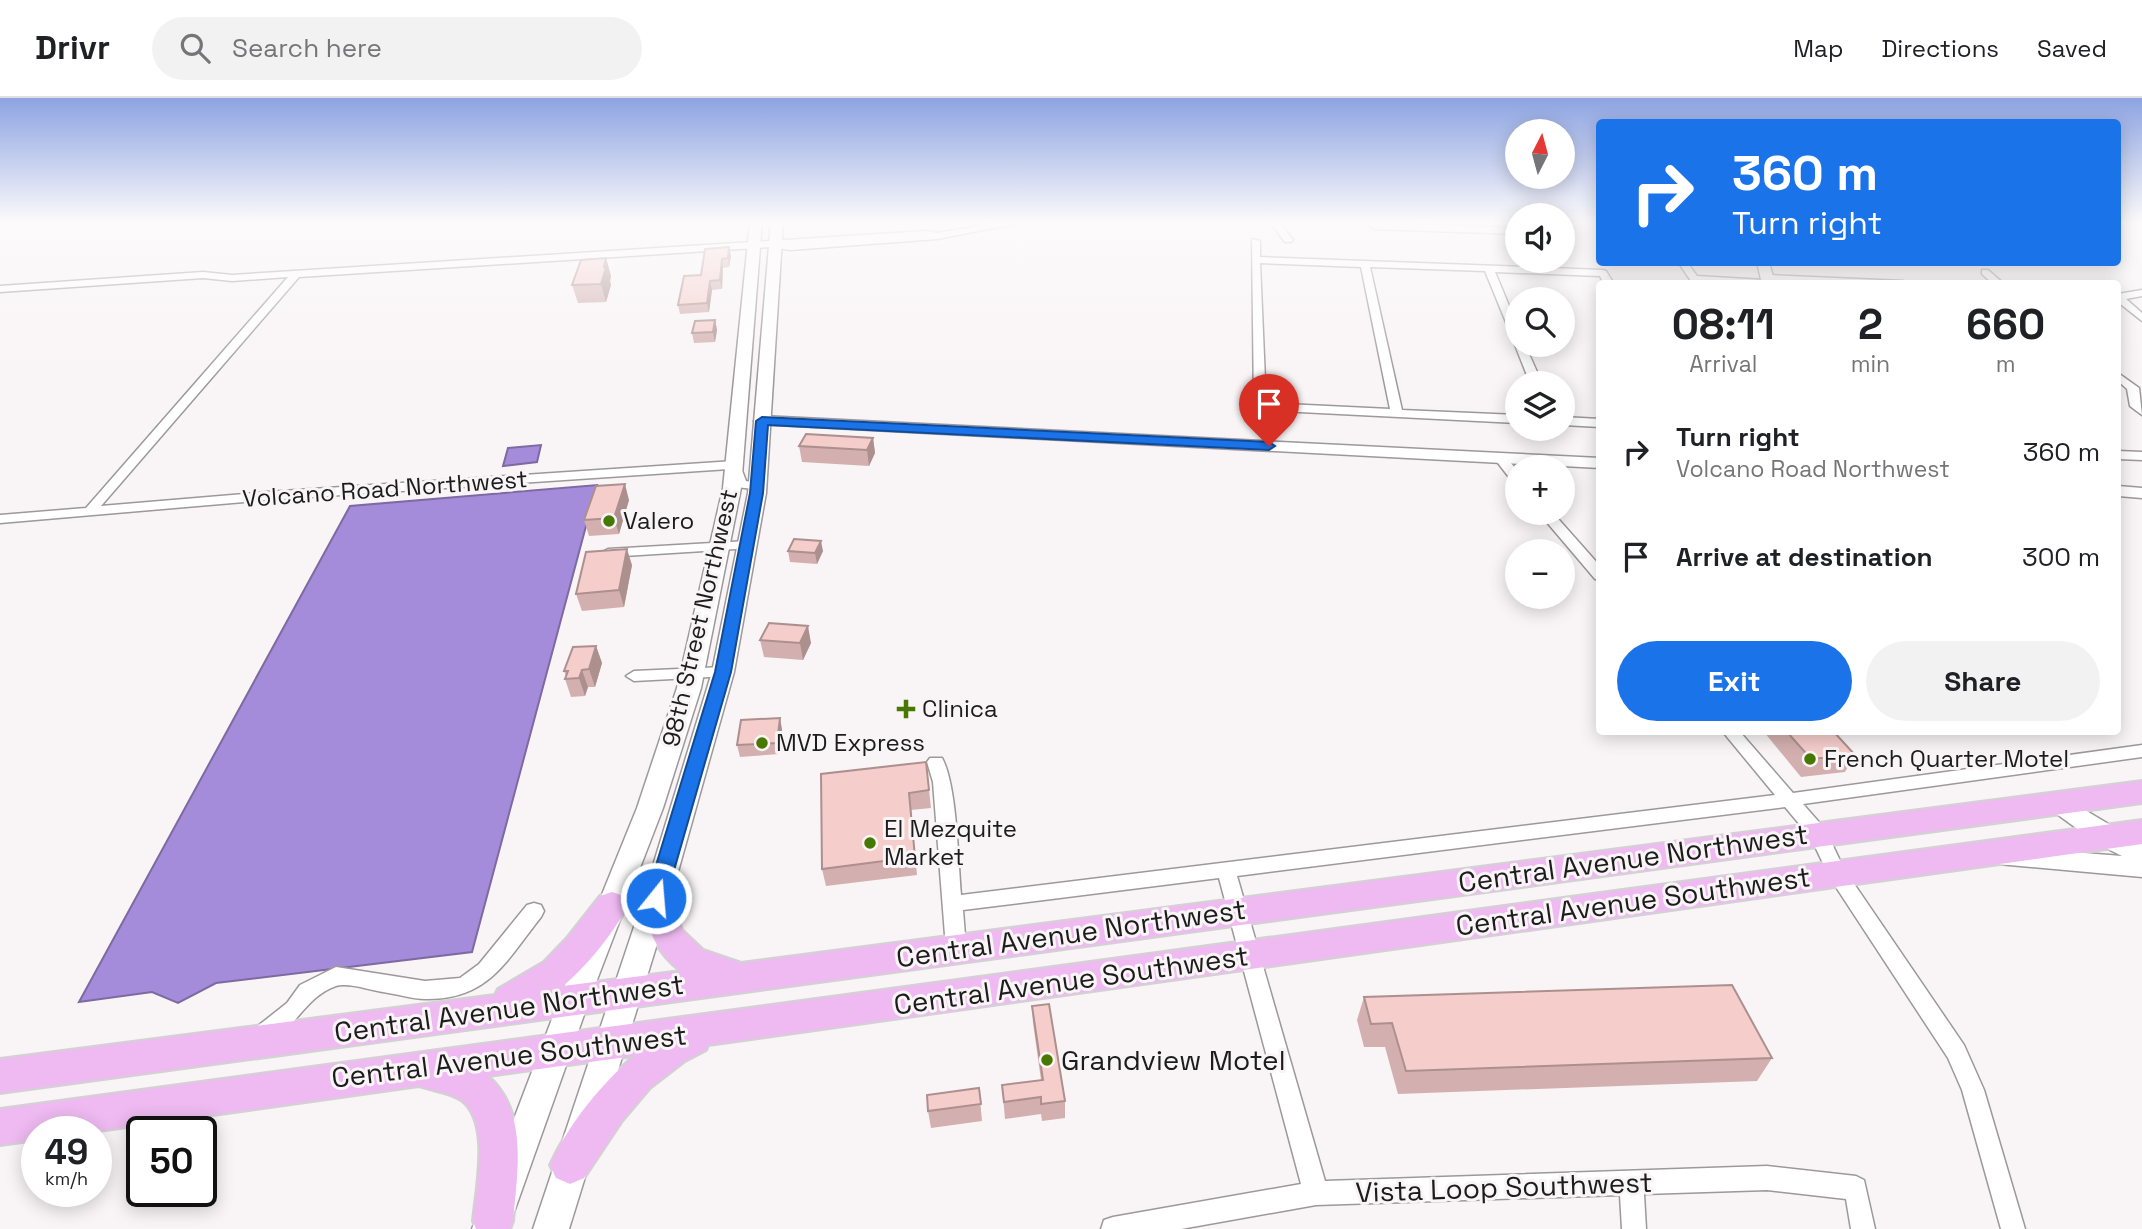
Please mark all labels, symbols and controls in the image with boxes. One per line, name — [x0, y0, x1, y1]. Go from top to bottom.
search box — [152, 17, 642, 80]
text: Drivr — [35, 27, 110, 69]
icon: search — [176, 29, 214, 67]
text: Search here — [232, 31, 382, 65]
text: Map — [1793, 33, 1843, 64]
text: Directions — [1881, 33, 1999, 64]
text: Saved — [2037, 33, 2107, 64]
north arrow — [1505, 119, 1575, 189]
map controls — [1505, 119, 1575, 609]
text: 360 m — [1732, 142, 1878, 204]
icon: right — [1617, 147, 1708, 238]
button: sound — [1505, 203, 1575, 273]
text: Turn right — [1732, 203, 1882, 243]
button: search — [1505, 287, 1575, 357]
text: 08:11 — [1672, 298, 1775, 351]
text: 2 — [1858, 298, 1883, 351]
text: 660 — [1966, 298, 2045, 351]
text: Arrival — [1689, 349, 1758, 379]
text: min — [1851, 349, 1890, 379]
text: m — [1996, 349, 2015, 379]
button: layers — [1505, 371, 1575, 441]
pin — [1239, 374, 1299, 446]
icon: arrive — [1250, 385, 1288, 423]
text: Turn right — [1676, 420, 1800, 454]
icon: right — [1617, 433, 1655, 471]
text: 360 m — [2023, 435, 2100, 469]
text: Volcano Road Northwest — [1676, 454, 1950, 484]
button: + — [1505, 455, 1575, 525]
street label: Volcano Road Northwest — [241, 463, 529, 514]
street label: 98th Street Northwest — [655, 486, 744, 750]
place label: Valero — [623, 505, 694, 536]
marker: Valero — [601, 513, 617, 529]
icon: arrive — [1617, 538, 1655, 576]
button: − — [1505, 539, 1575, 609]
text: Arrive at destination — [1676, 540, 1933, 574]
text: 300 m — [2022, 540, 2100, 574]
button: Exit — [1617, 641, 1852, 721]
button: Share — [1866, 641, 2100, 721]
place label: Clinica — [922, 693, 998, 724]
marker: Clinica — [896, 699, 916, 719]
place label: MVD Express — [776, 727, 925, 758]
marker: MVD Express — [754, 735, 770, 751]
place label: French Quarter Motel — [1824, 743, 2069, 774]
marker: French Quarter Motel — [1802, 751, 1818, 767]
place label: El Mezquite Market — [884, 813, 1017, 872]
street label: Central Avenue Northwest — [1456, 816, 1810, 900]
marker: El Mezquite Market — [862, 835, 878, 851]
street label: Central Avenue Southwest — [1453, 858, 1813, 944]
position arrow — [619, 861, 693, 935]
street label: Central Avenue Northwest — [894, 891, 1248, 975]
street label: Central Avenue Southwest — [891, 937, 1251, 1023]
street label: Central Avenue Northwest — [332, 966, 686, 1050]
street label: Central Avenue Southwest — [329, 1016, 689, 1096]
place label: Grandview Motel — [1061, 1042, 1286, 1078]
marker: Grandview Motel — [1039, 1052, 1055, 1068]
speed limit sign: 50 — [126, 1116, 217, 1207]
text: 49 — [45, 1130, 88, 1174]
street label: Vista Loop Southwest — [1355, 1164, 1653, 1210]
text: km/h — [45, 1167, 88, 1190]

